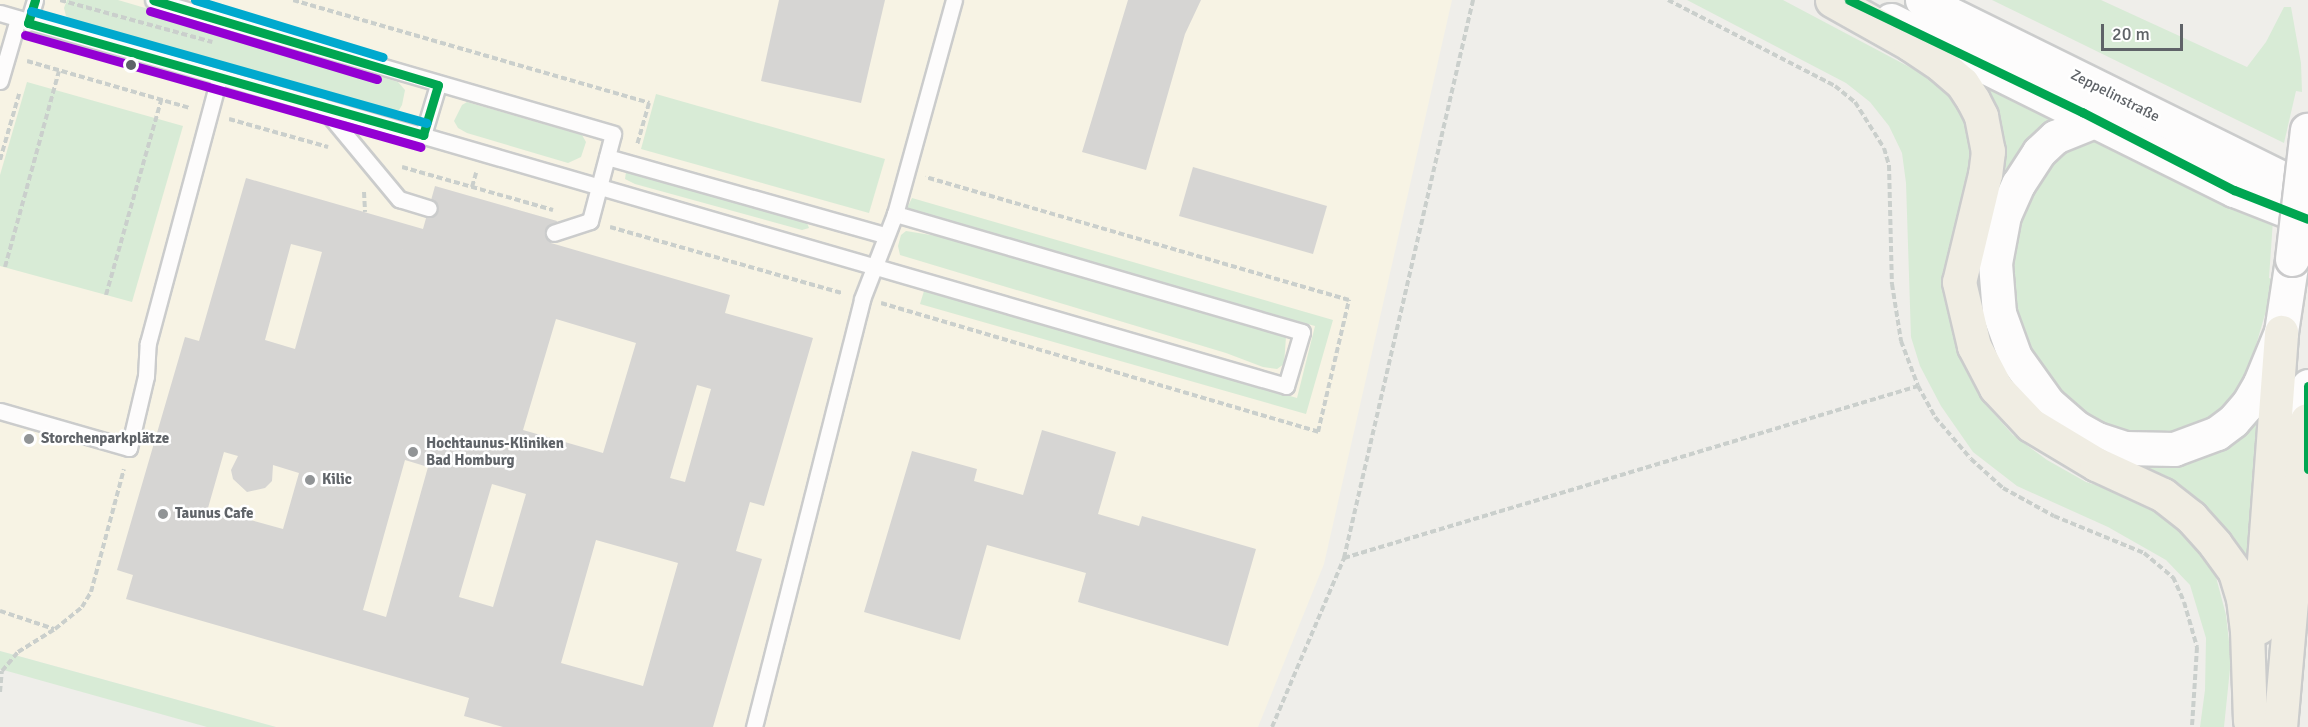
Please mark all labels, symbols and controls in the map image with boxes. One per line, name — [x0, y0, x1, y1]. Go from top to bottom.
scale bar — [2104, 12, 2186, 50]
text: 20 m — [2112, 23, 2150, 45]
unlabelled marker — [125, 59, 137, 71]
street label: Zeppelinstraße — [2068, 66, 2162, 126]
place label: Storchenparkplätze — [41, 430, 169, 448]
marker: Storchenparkplätze — [22, 432, 36, 446]
place label: Hochtaunus-Kliniken Bad Homburg — [426, 434, 564, 469]
marker: Hochtaunus-Kliniken Bad Homburg — [404, 443, 422, 461]
place label: Kilic — [322, 471, 352, 489]
marker: Kilic — [303, 473, 317, 487]
place label: Taunus Cafe — [175, 505, 254, 523]
marker: Taunus Cafe — [156, 507, 170, 521]

